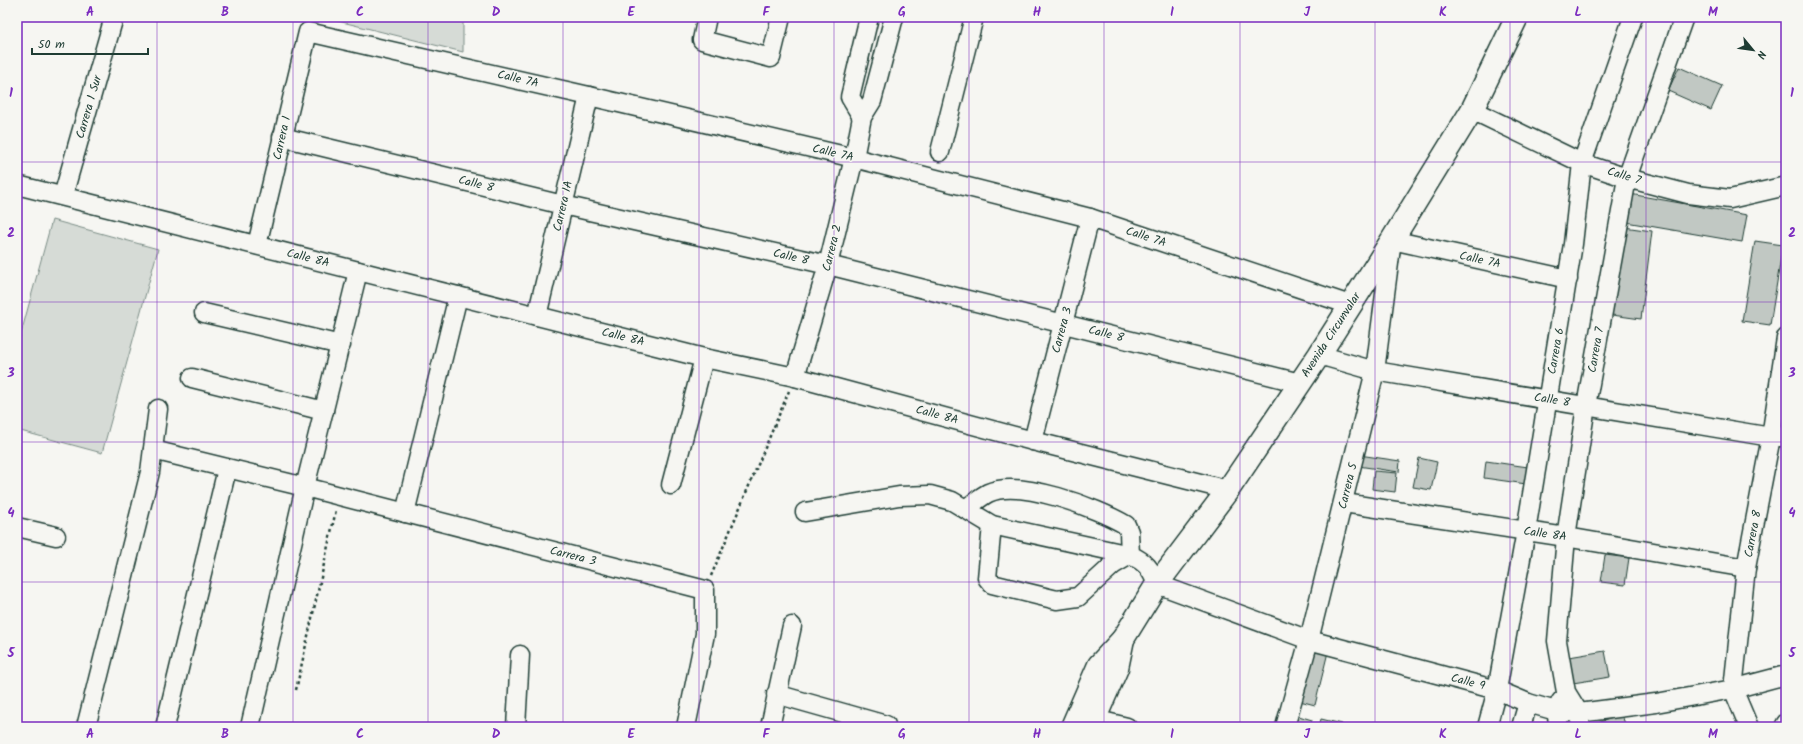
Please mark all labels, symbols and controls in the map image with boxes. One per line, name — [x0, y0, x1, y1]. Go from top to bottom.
text: A — [86, 2, 94, 23]
text: B — [221, 2, 229, 23]
text: C — [356, 2, 364, 23]
text: D — [492, 2, 501, 23]
text: E — [627, 2, 635, 23]
text: F — [762, 2, 770, 23]
text: G — [898, 2, 906, 23]
text: H — [1033, 2, 1042, 23]
text: I — [1170, 2, 1174, 23]
text: J — [1304, 2, 1311, 23]
text: K — [1439, 2, 1447, 23]
text: L — [1574, 2, 1582, 23]
text: M — [1708, 2, 1718, 23]
scale bar — [32, 30, 148, 56]
north arrow — [1733, 30, 1773, 70]
text: 50 m — [38, 35, 65, 54]
text: N — [1751, 47, 1770, 62]
street label: Calle 7A — [496, 65, 540, 93]
street label: Carrera 1 Sur — [71, 72, 107, 141]
text: 1 — [9, 83, 13, 104]
text: 1 — [1790, 83, 1794, 104]
street label: Carrera 1 — [268, 114, 296, 162]
street label: Calle 7A — [811, 139, 855, 167]
street label: Calle 7 — [1605, 162, 1644, 190]
street label: Calle 8 — [456, 170, 497, 198]
street label: Carrera 1A — [548, 179, 578, 233]
street label: Calle 7A — [1123, 222, 1169, 252]
text: 2 — [7, 223, 15, 244]
street label: Carrera 2 — [817, 223, 847, 273]
text: 2 — [1788, 223, 1796, 244]
street label: Calle 8A — [285, 244, 331, 272]
street label: Calle 8 — [771, 244, 811, 270]
street label: Calle 7A — [1458, 246, 1502, 274]
street label: Avenida Circunvalar — [1296, 288, 1366, 381]
street label: Carrera 3 — [1047, 305, 1077, 355]
street label: Calle 8 — [1086, 320, 1127, 348]
street label: Calle 8A — [600, 323, 646, 351]
street label: Carrera 7 — [1583, 325, 1609, 374]
street label: Carrera 6 — [1543, 326, 1569, 376]
text: 3 — [6, 363, 15, 384]
text: 3 — [1787, 363, 1796, 384]
street label: Calle 8 — [1533, 388, 1572, 412]
street label: Calle 8A — [914, 400, 960, 430]
street label: Carrera 5 — [1333, 459, 1363, 511]
text: 4 — [7, 503, 15, 524]
text: 4 — [1788, 503, 1796, 524]
street label: Carrera 8 — [1739, 508, 1767, 559]
street label: Calle 8A — [1522, 522, 1568, 546]
street label: Carrera 3 — [548, 541, 598, 571]
text: 5 — [7, 643, 16, 664]
text: 5 — [1788, 643, 1797, 664]
street label: Calle 9 — [1449, 668, 1487, 696]
text: A — [86, 724, 94, 744]
text: B — [221, 724, 229, 744]
text: C — [356, 724, 364, 744]
text: D — [492, 724, 501, 744]
text: E — [627, 724, 635, 744]
text: F — [762, 724, 770, 744]
text: G — [898, 724, 906, 744]
text: H — [1033, 724, 1042, 744]
text: I — [1170, 724, 1174, 744]
text: J — [1304, 724, 1311, 744]
text: K — [1439, 724, 1447, 744]
text: L — [1574, 724, 1582, 744]
text: M — [1708, 724, 1718, 744]

